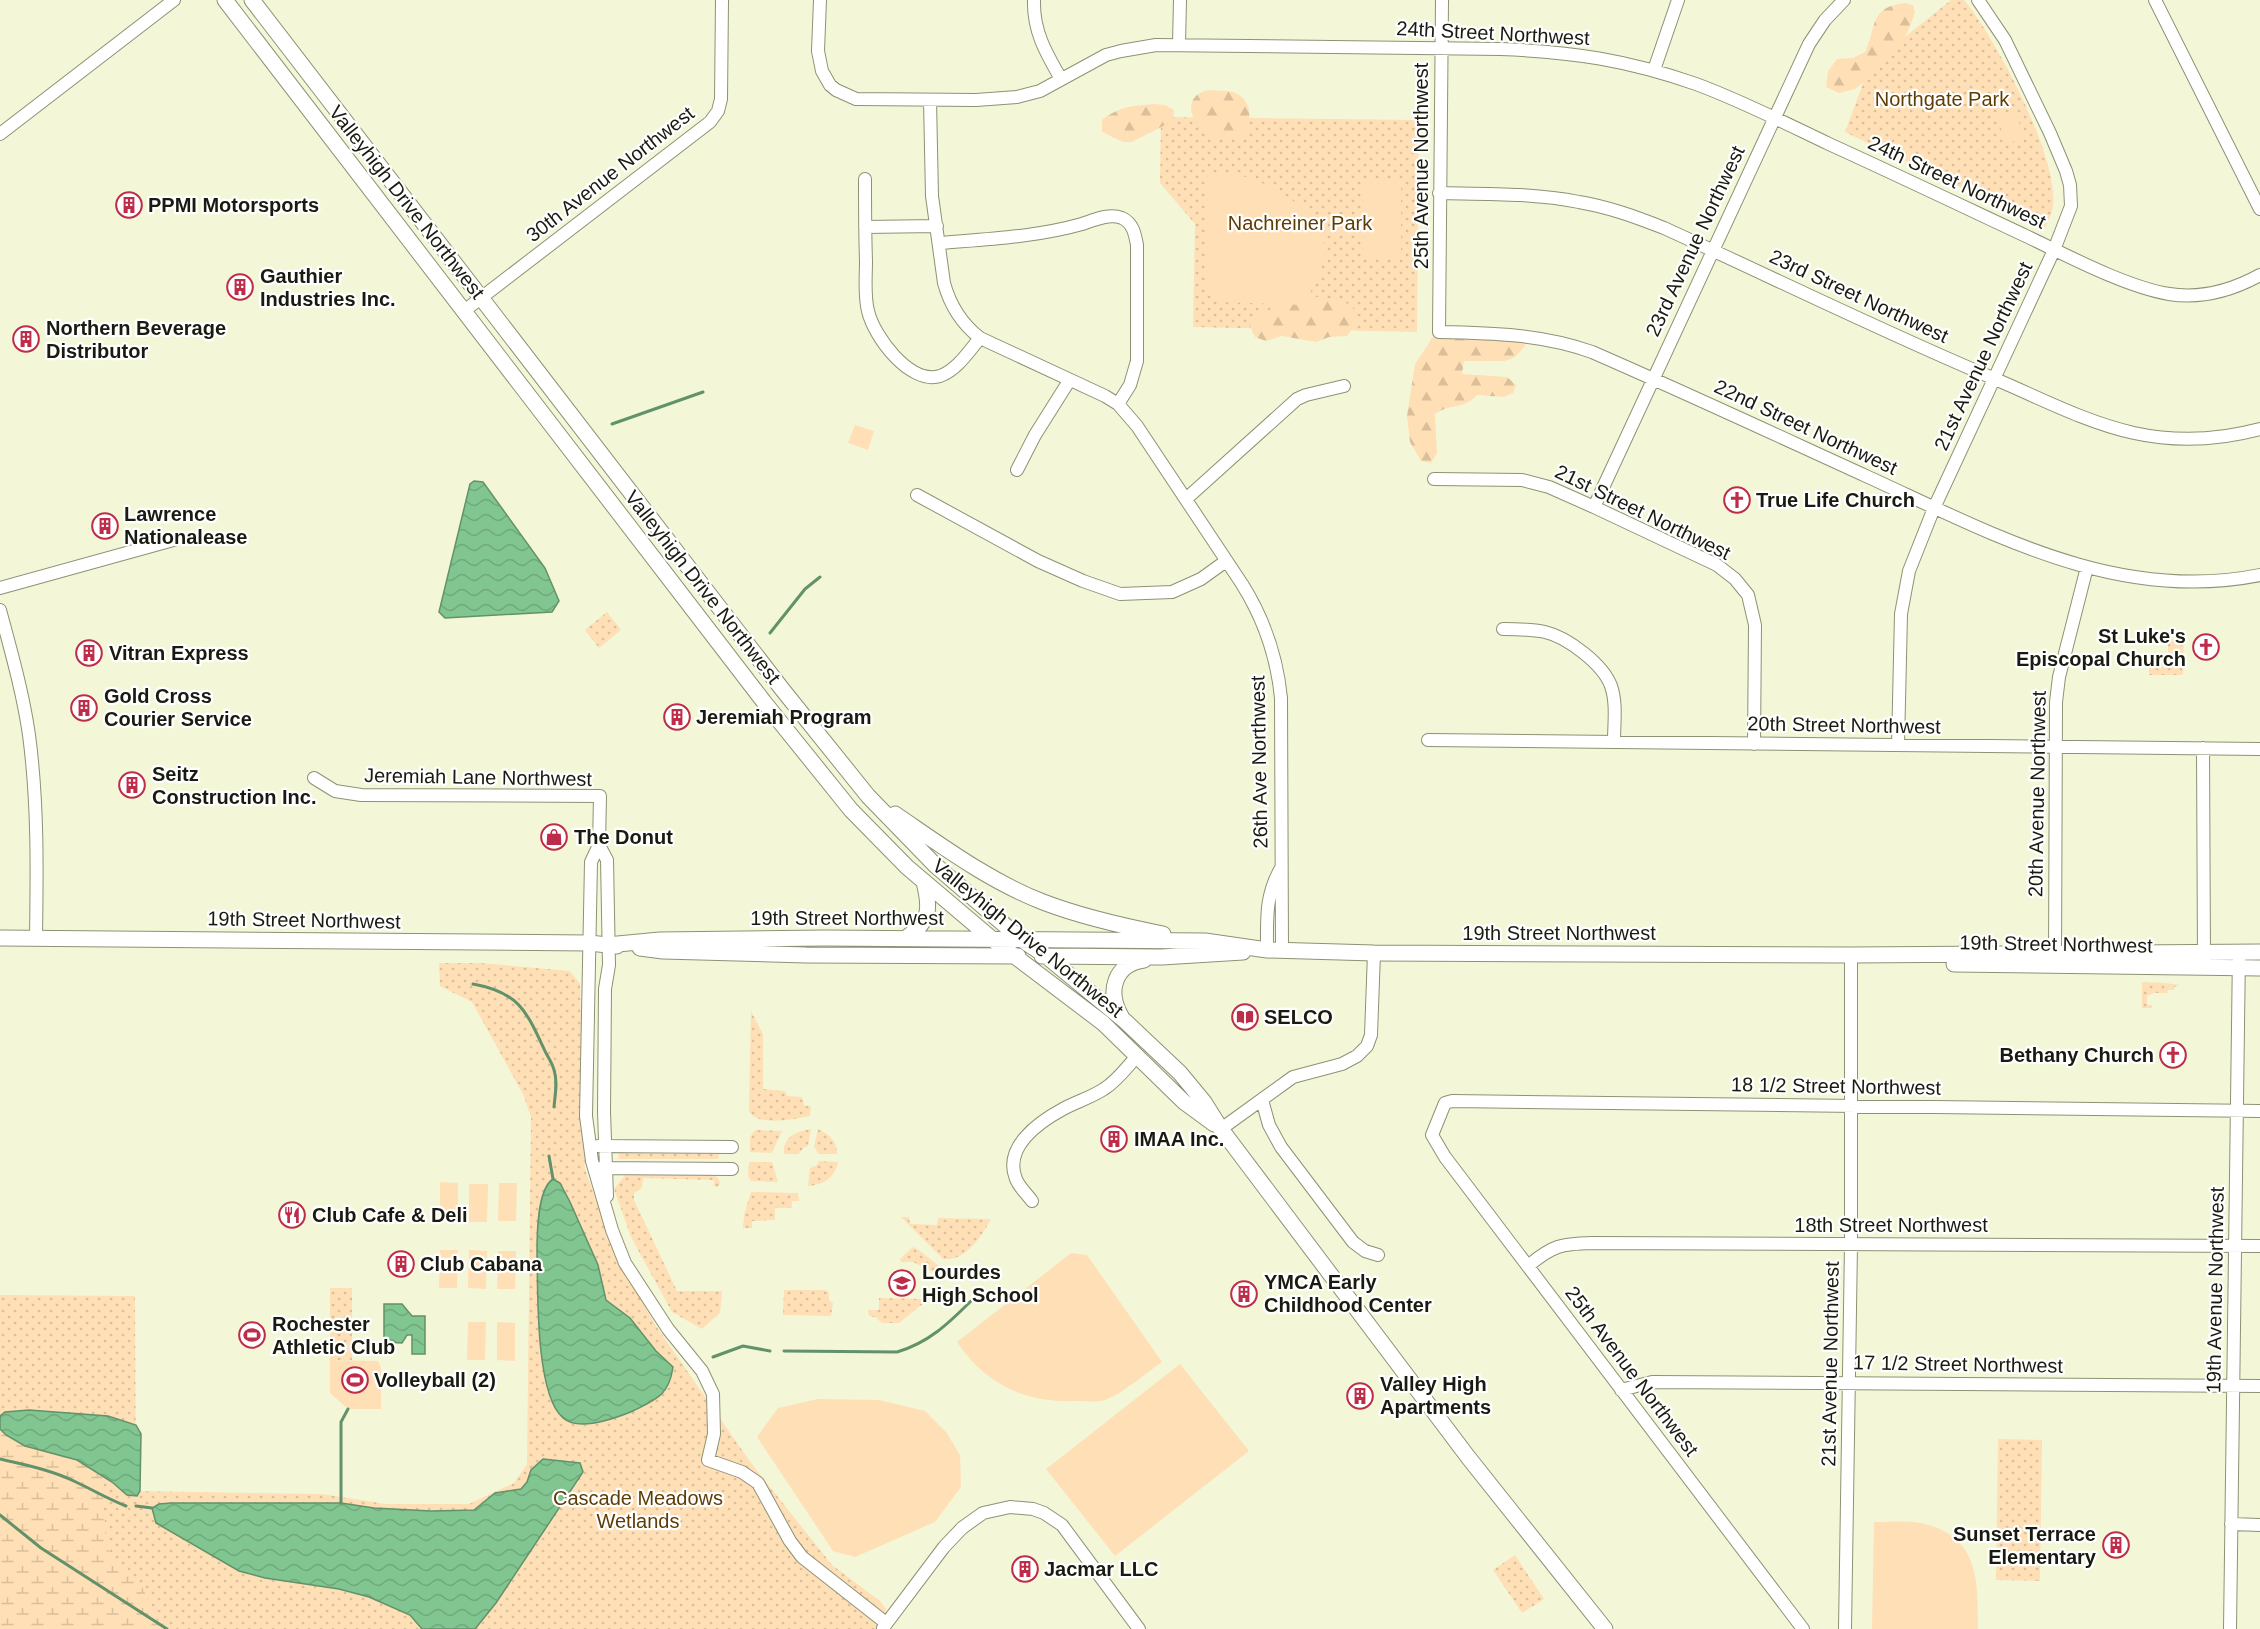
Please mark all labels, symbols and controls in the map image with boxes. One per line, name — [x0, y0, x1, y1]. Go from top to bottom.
street label: 24th Street Northwest — [1396, 17, 1591, 49]
street label: 25th Avenue Northwest — [1410, 62, 1432, 269]
park label: Northgate Park — [1875, 88, 2010, 110]
street label: Valleyhigh Drive Northwest — [325, 101, 489, 303]
street label: 30th Avenue Northwest — [522, 102, 698, 246]
street label: 24th Street Northwest — [1865, 131, 2050, 233]
street label: 23rd Avenue Northwest — [1641, 142, 1749, 340]
building icon: PPMI Motorsports — [114, 190, 144, 220]
place label: PPMI Motorsports — [148, 194, 319, 216]
park label: Nachreiner Park — [1228, 212, 1373, 234]
street label: 23rd Street Northwest — [1766, 245, 1952, 347]
street label: 21st Avenue Northwest — [1930, 258, 2037, 454]
place label: Gauthier Industries Inc. — [260, 265, 396, 310]
building icon: Gauthier Industries Inc. — [225, 272, 255, 302]
place label: Northern Beverage Distributor — [46, 317, 226, 362]
building icon: Northern Beverage Distributor — [11, 324, 41, 354]
street label: 22nd Street Northwest — [1711, 375, 1901, 479]
street label: 21st Street Northwest — [1552, 460, 1735, 564]
church icon: True Life Church — [1722, 485, 1752, 515]
street label: Valleyhigh Drive Northwest — [621, 486, 785, 688]
place label: True Life Church — [1756, 489, 1915, 511]
place label: Lawrence Nationalease — [124, 503, 247, 548]
building icon: Lawrence Nationalease — [90, 511, 120, 541]
place label: St Luke's Episcopal Church — [2016, 625, 2186, 670]
church icon: St Luke's Episcopal Church — [2191, 632, 2221, 662]
building icon: Vitran Express — [74, 638, 104, 668]
place label: Vitran Express — [109, 642, 249, 664]
street label: 26th Ave Northwest — [1246, 675, 1272, 849]
place label: Gold Cross Courier Service — [104, 685, 252, 730]
street label: 20th Avenue Northwest — [2024, 690, 2050, 897]
building icon: Gold Cross Courier Service — [69, 693, 99, 723]
building icon: Jeremiah Program — [662, 702, 692, 732]
place label: Jeremiah Program — [696, 706, 872, 728]
street label: 20th Street Northwest — [1747, 712, 1941, 738]
place label: Seitz Construction Inc. — [152, 763, 316, 808]
street label: Jeremiah Lane Northwest — [364, 764, 593, 790]
building icon: Seitz Construction Inc. — [117, 770, 147, 800]
shop icon: The Donut — [539, 822, 569, 852]
place label: The Donut — [574, 826, 673, 848]
street label: Valleyhigh Drive Northwest — [928, 854, 1128, 1022]
street label: 19th Street Northwest — [207, 907, 401, 933]
street label: 19th Street Northwest — [750, 907, 944, 929]
street label: 19th Street Northwest — [1462, 922, 1656, 944]
street label: 19th Street Northwest — [1959, 931, 2153, 957]
library icon: SELCO — [1230, 1002, 1260, 1032]
place label: SELCO — [1264, 1006, 1333, 1028]
church icon: Bethany Church — [2158, 1040, 2188, 1070]
place label: Bethany Church — [2000, 1044, 2154, 1066]
street label: 18 1/2 Street Northwest — [1731, 1073, 1942, 1099]
building icon: IMAA Inc. — [1099, 1124, 1129, 1154]
place label: IMAA Inc. — [1134, 1128, 1224, 1150]
street label: 19th Avenue Northwest — [2202, 1186, 2228, 1393]
restaurant icon: Club Cafe & Deli — [277, 1200, 307, 1230]
place label: Club Cafe & Deli — [312, 1204, 468, 1226]
street label: 18th Street Northwest — [1794, 1214, 1988, 1236]
building icon: Club Cabana — [386, 1249, 416, 1279]
place label: Club Cabana — [420, 1253, 543, 1275]
place label: Lourdes High School — [922, 1261, 1039, 1306]
street label: 21st Avenue Northwest — [1817, 1261, 1843, 1467]
school or university icon: Lourdes High School — [887, 1268, 917, 1298]
place label: YMCA Early Childhood Center — [1264, 1271, 1432, 1316]
building icon: YMCA Early Childhood Center — [1229, 1279, 1259, 1309]
street label: 25th Avenue Northwest — [1561, 1282, 1703, 1460]
place label: Rochester Athletic Club — [272, 1313, 395, 1358]
sports icon: Rochester Athletic Club — [237, 1320, 267, 1350]
street label: 17 1/2 Street Northwest — [1853, 1351, 2064, 1377]
sports icon: Volleyball (2) — [340, 1365, 370, 1395]
place label: Volleyball (2) — [374, 1369, 496, 1391]
place label: Valley High Apartments — [1380, 1373, 1491, 1418]
building icon: Valley High Apartments — [1345, 1381, 1375, 1411]
park label: Cascade Meadows Wetlands — [553, 1487, 723, 1532]
place label: Sunset Terrace Elementary — [1953, 1523, 2097, 1568]
building icon: Sunset Terrace Elementary — [2101, 1530, 2131, 1560]
building icon: Jacmar LLC — [1010, 1554, 1040, 1584]
place label: Jacmar LLC — [1044, 1558, 1159, 1580]

